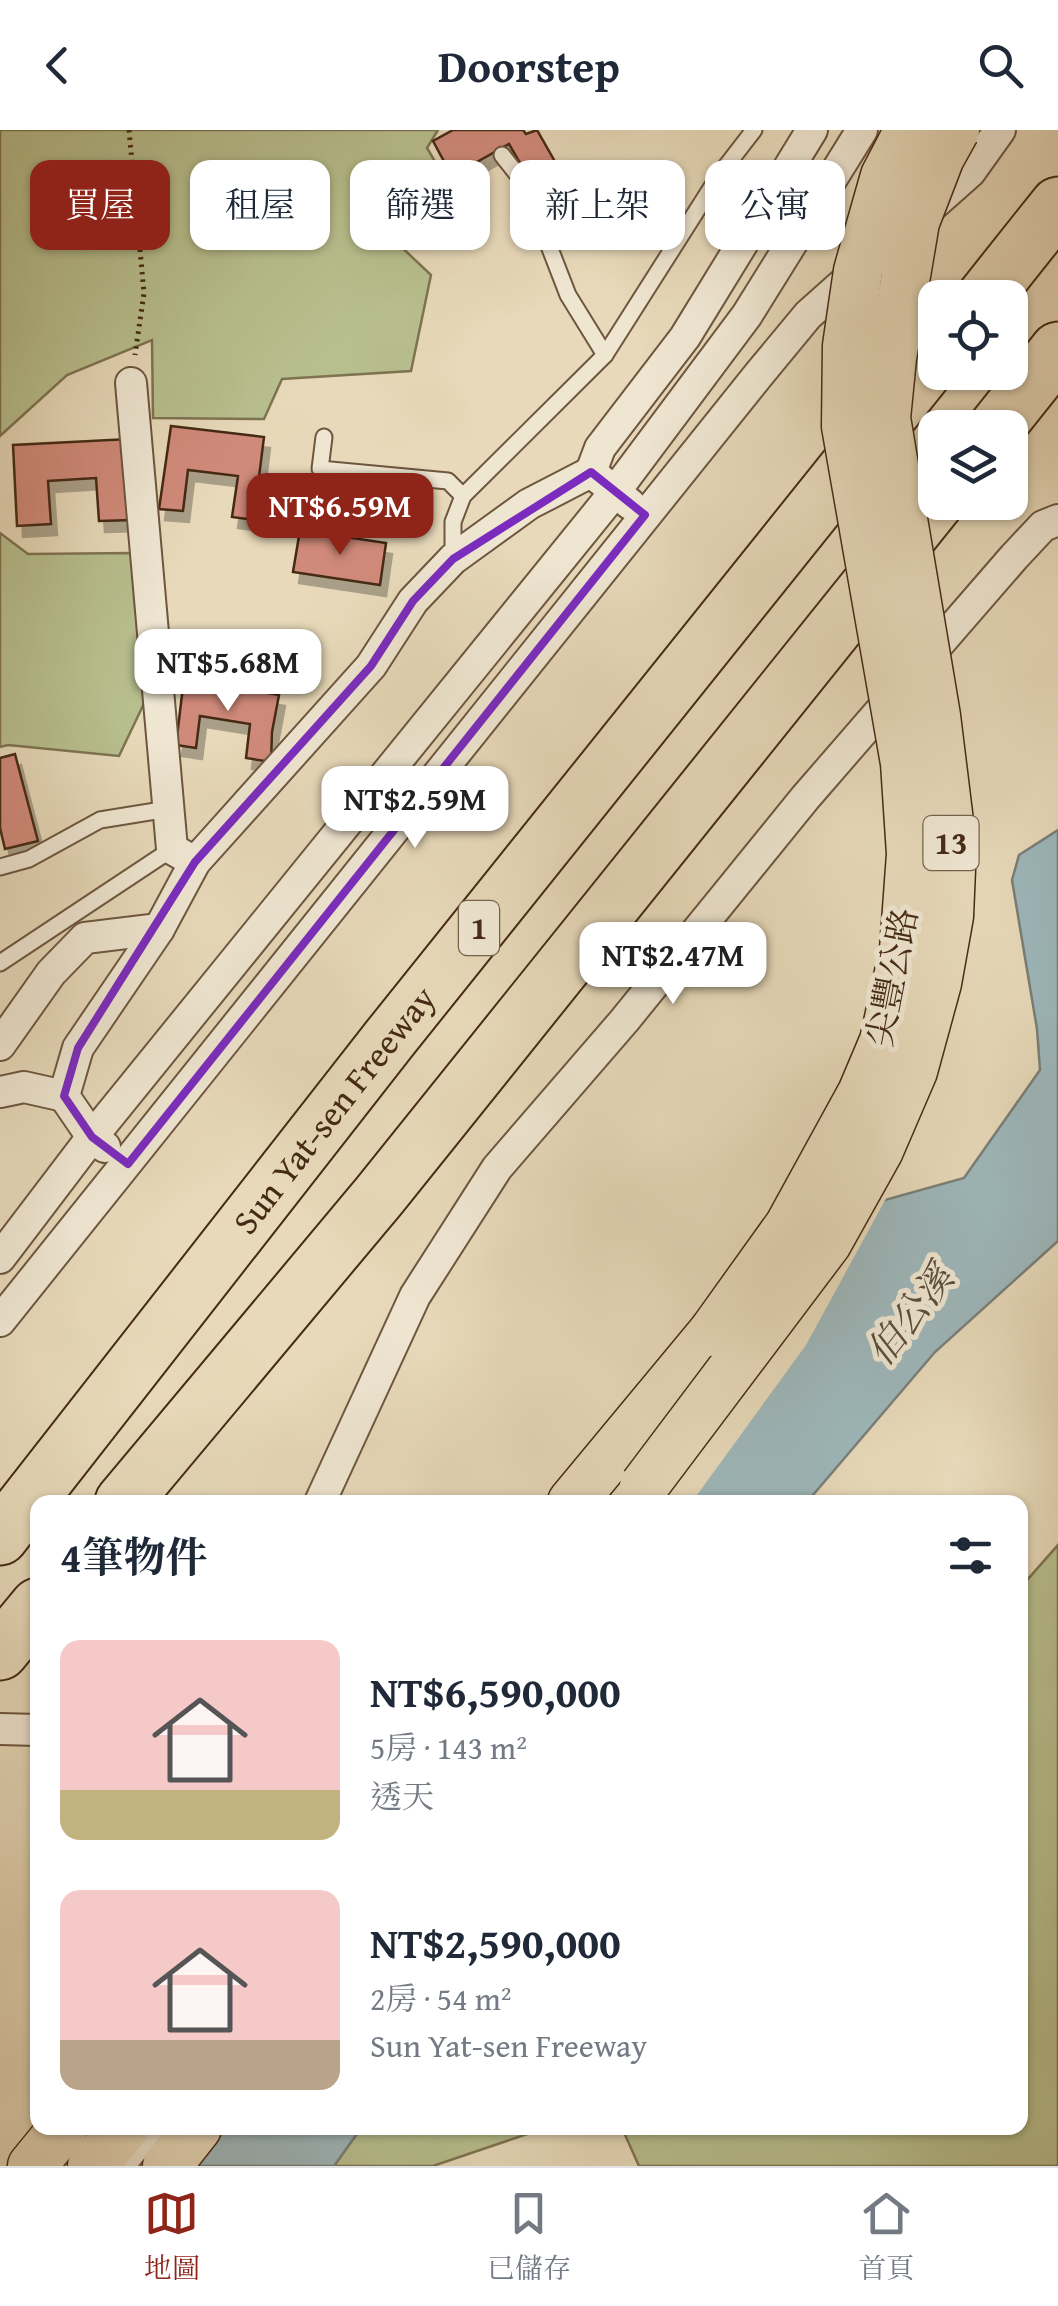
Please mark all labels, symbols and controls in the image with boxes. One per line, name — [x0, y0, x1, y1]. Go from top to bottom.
text: Doorstep — [438, 33, 620, 98]
icon: back — [30, 38, 85, 93]
icon: search — [973, 38, 1028, 93]
chip: 買屋 — [30, 160, 170, 250]
chip: 租屋 — [190, 160, 330, 250]
chip: 篩選 — [350, 160, 490, 250]
chip: 新上架 — [510, 160, 685, 250]
chip: 公寓 — [705, 160, 845, 250]
map controls — [918, 280, 1028, 520]
button: locate — [918, 280, 1028, 390]
button: layers — [918, 410, 1028, 520]
pin: NT$6.59M — [237, 473, 443, 558]
text: NT$6.59M — [268, 482, 412, 529]
pin: NT$5.68M — [125, 629, 331, 714]
text: NT$5.68M — [156, 638, 300, 685]
pin: NT$2.59M — [312, 766, 518, 851]
text: NT$2.59M — [343, 775, 487, 822]
road number: 13 — [924, 816, 978, 870]
road number: 1 — [459, 901, 499, 955]
street label: 尖豐公路 — [853, 903, 930, 1050]
pin: NT$2.47M — [570, 922, 776, 1007]
text: NT$2.47M — [601, 931, 745, 978]
street label: Sun Yat-sen Freeway — [220, 974, 448, 1245]
water label: 伯公溪 — [852, 1249, 969, 1377]
text: 4筆物件 — [60, 1526, 208, 1587]
icon: filters — [943, 1528, 998, 1583]
text: NT$6,590,000 — [370, 1661, 621, 1722]
icon: home — [140, 1680, 260, 1800]
text: 5房 · 143 m² — [370, 1724, 527, 1771]
text: 透天 — [370, 1773, 434, 1820]
text: NT$2,590,000 — [370, 1912, 621, 1973]
icon: home — [140, 1930, 260, 2050]
text: 2房 · 54 m² — [370, 1975, 512, 2022]
text: Sun Yat-sen Freeway — [370, 2022, 647, 2069]
tab: 地圖 — [144, 2186, 200, 2288]
tab: 已儲存 — [487, 2186, 571, 2288]
tab: 首頁 — [858, 2186, 914, 2288]

